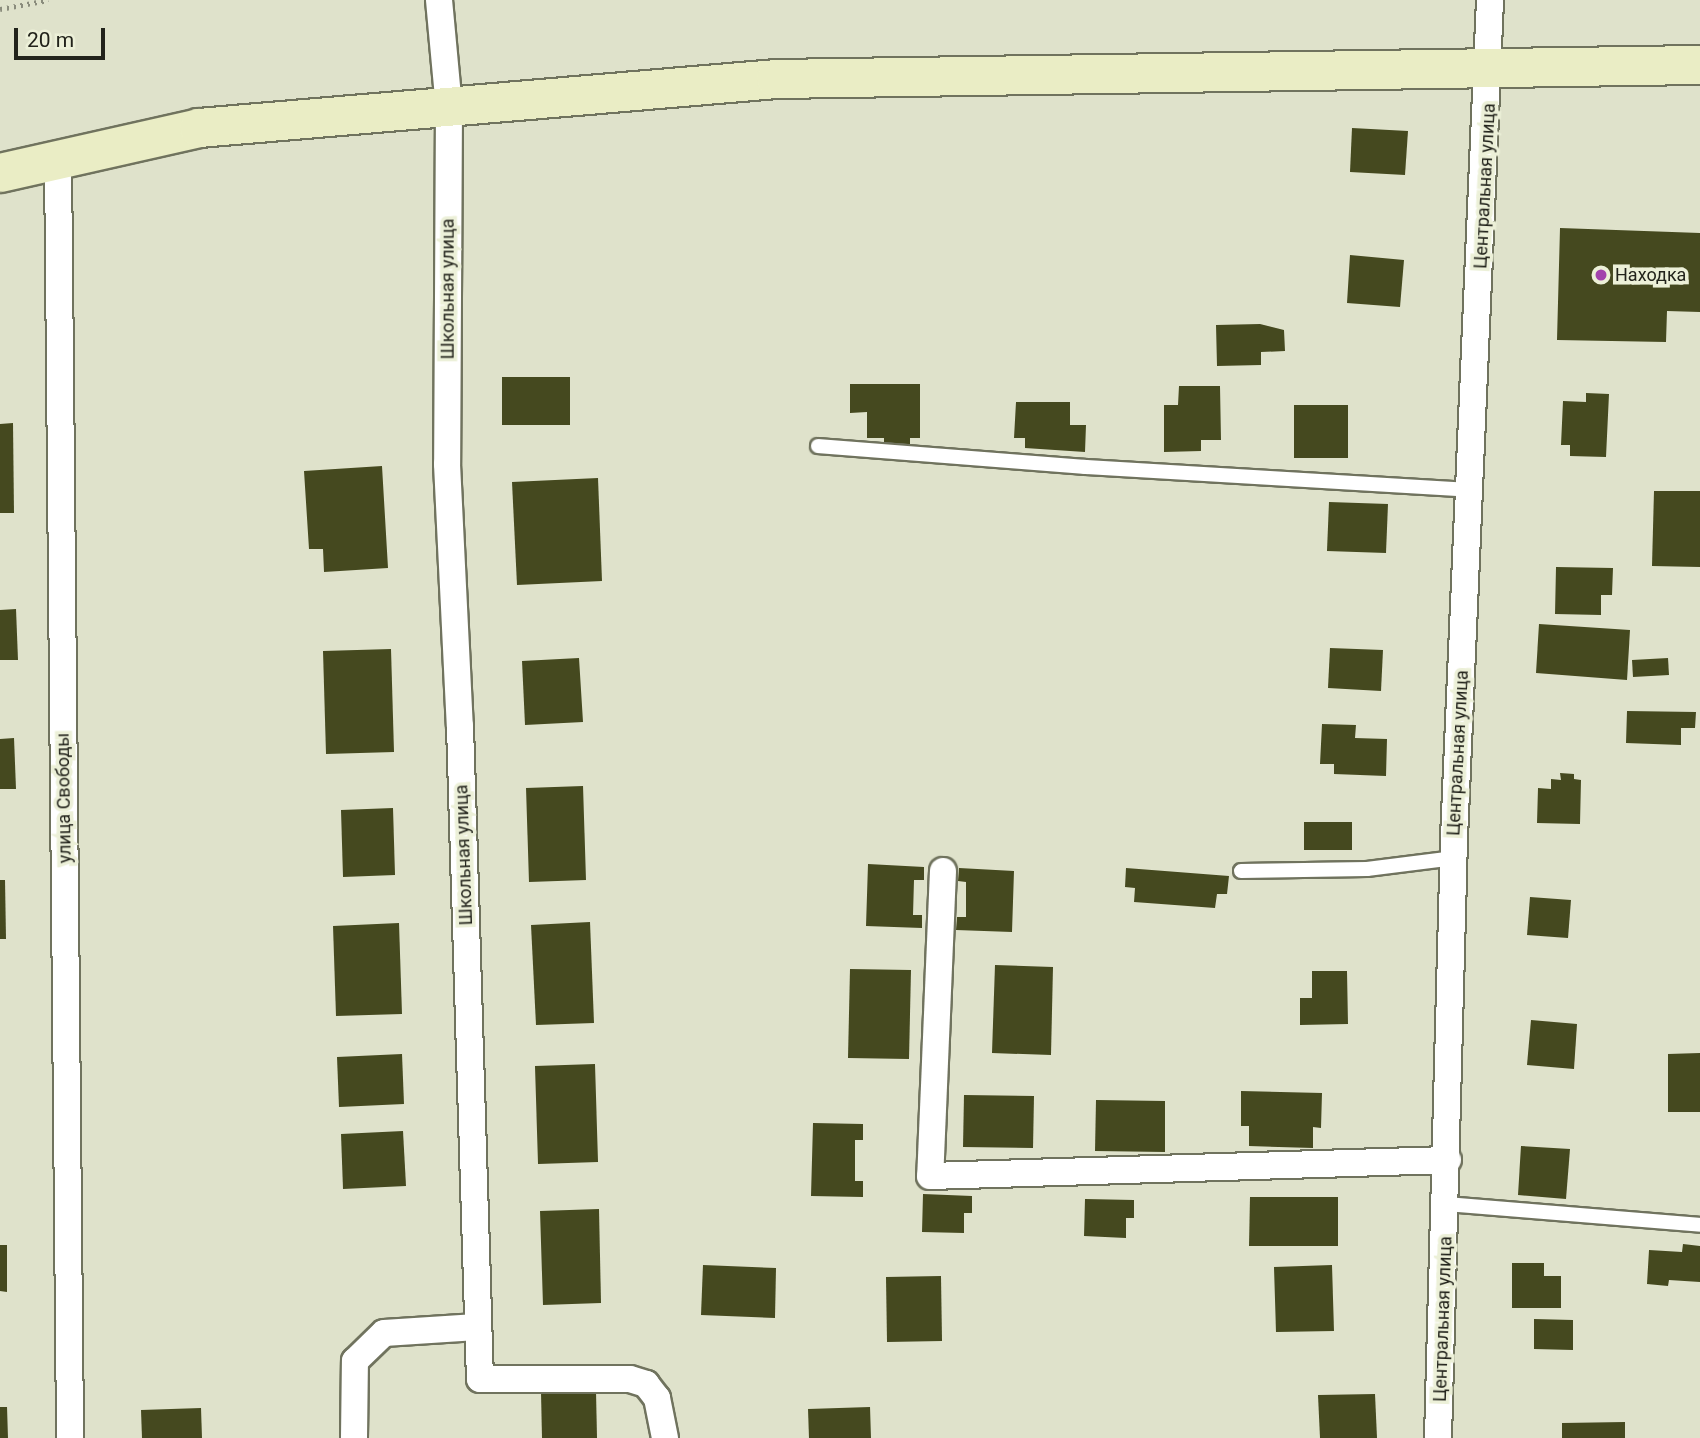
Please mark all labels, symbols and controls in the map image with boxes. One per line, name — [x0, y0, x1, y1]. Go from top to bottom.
scale bar — [18, 14, 108, 58]
text: 20 m — [27, 28, 74, 52]
street label: Центральная улица — [1470, 103, 1500, 269]
street label: Школьная улица — [437, 219, 459, 359]
place label: Находка — [1615, 264, 1686, 286]
marker: Находка — [1593, 267, 1609, 283]
street label: Центральная улица — [1443, 670, 1473, 836]
street label: улица Свободы — [52, 733, 76, 863]
street label: Школьная улица — [451, 784, 477, 926]
street label: Центральная улица — [1429, 1236, 1457, 1402]

